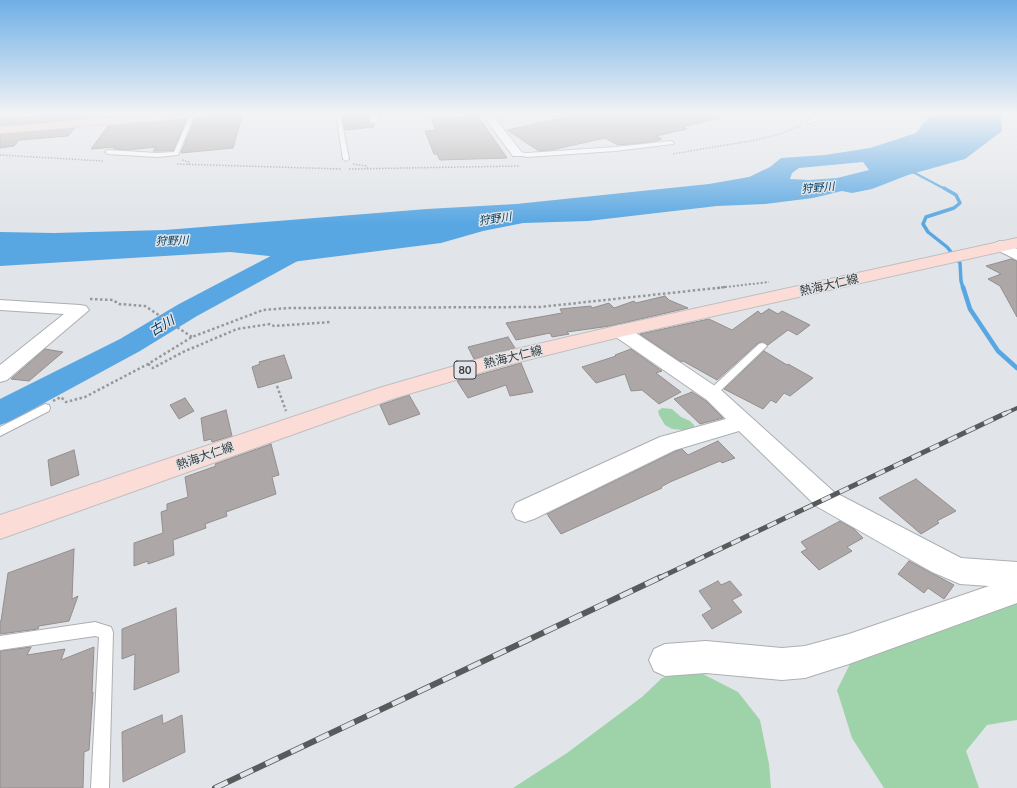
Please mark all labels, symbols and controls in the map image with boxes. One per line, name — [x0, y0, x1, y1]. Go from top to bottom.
water label: 狩野川 — [801, 180, 835, 196]
water label: 狩野川 — [478, 210, 512, 228]
water label: 狩野川 — [155, 234, 189, 248]
street label: 熱海大仁線 — [798, 271, 860, 299]
water label: 古川 — [147, 313, 177, 339]
street label: 熱海大仁線 — [482, 343, 544, 371]
road number: 80 — [454, 361, 476, 379]
street label: 熱海大仁線 — [174, 439, 236, 473]

